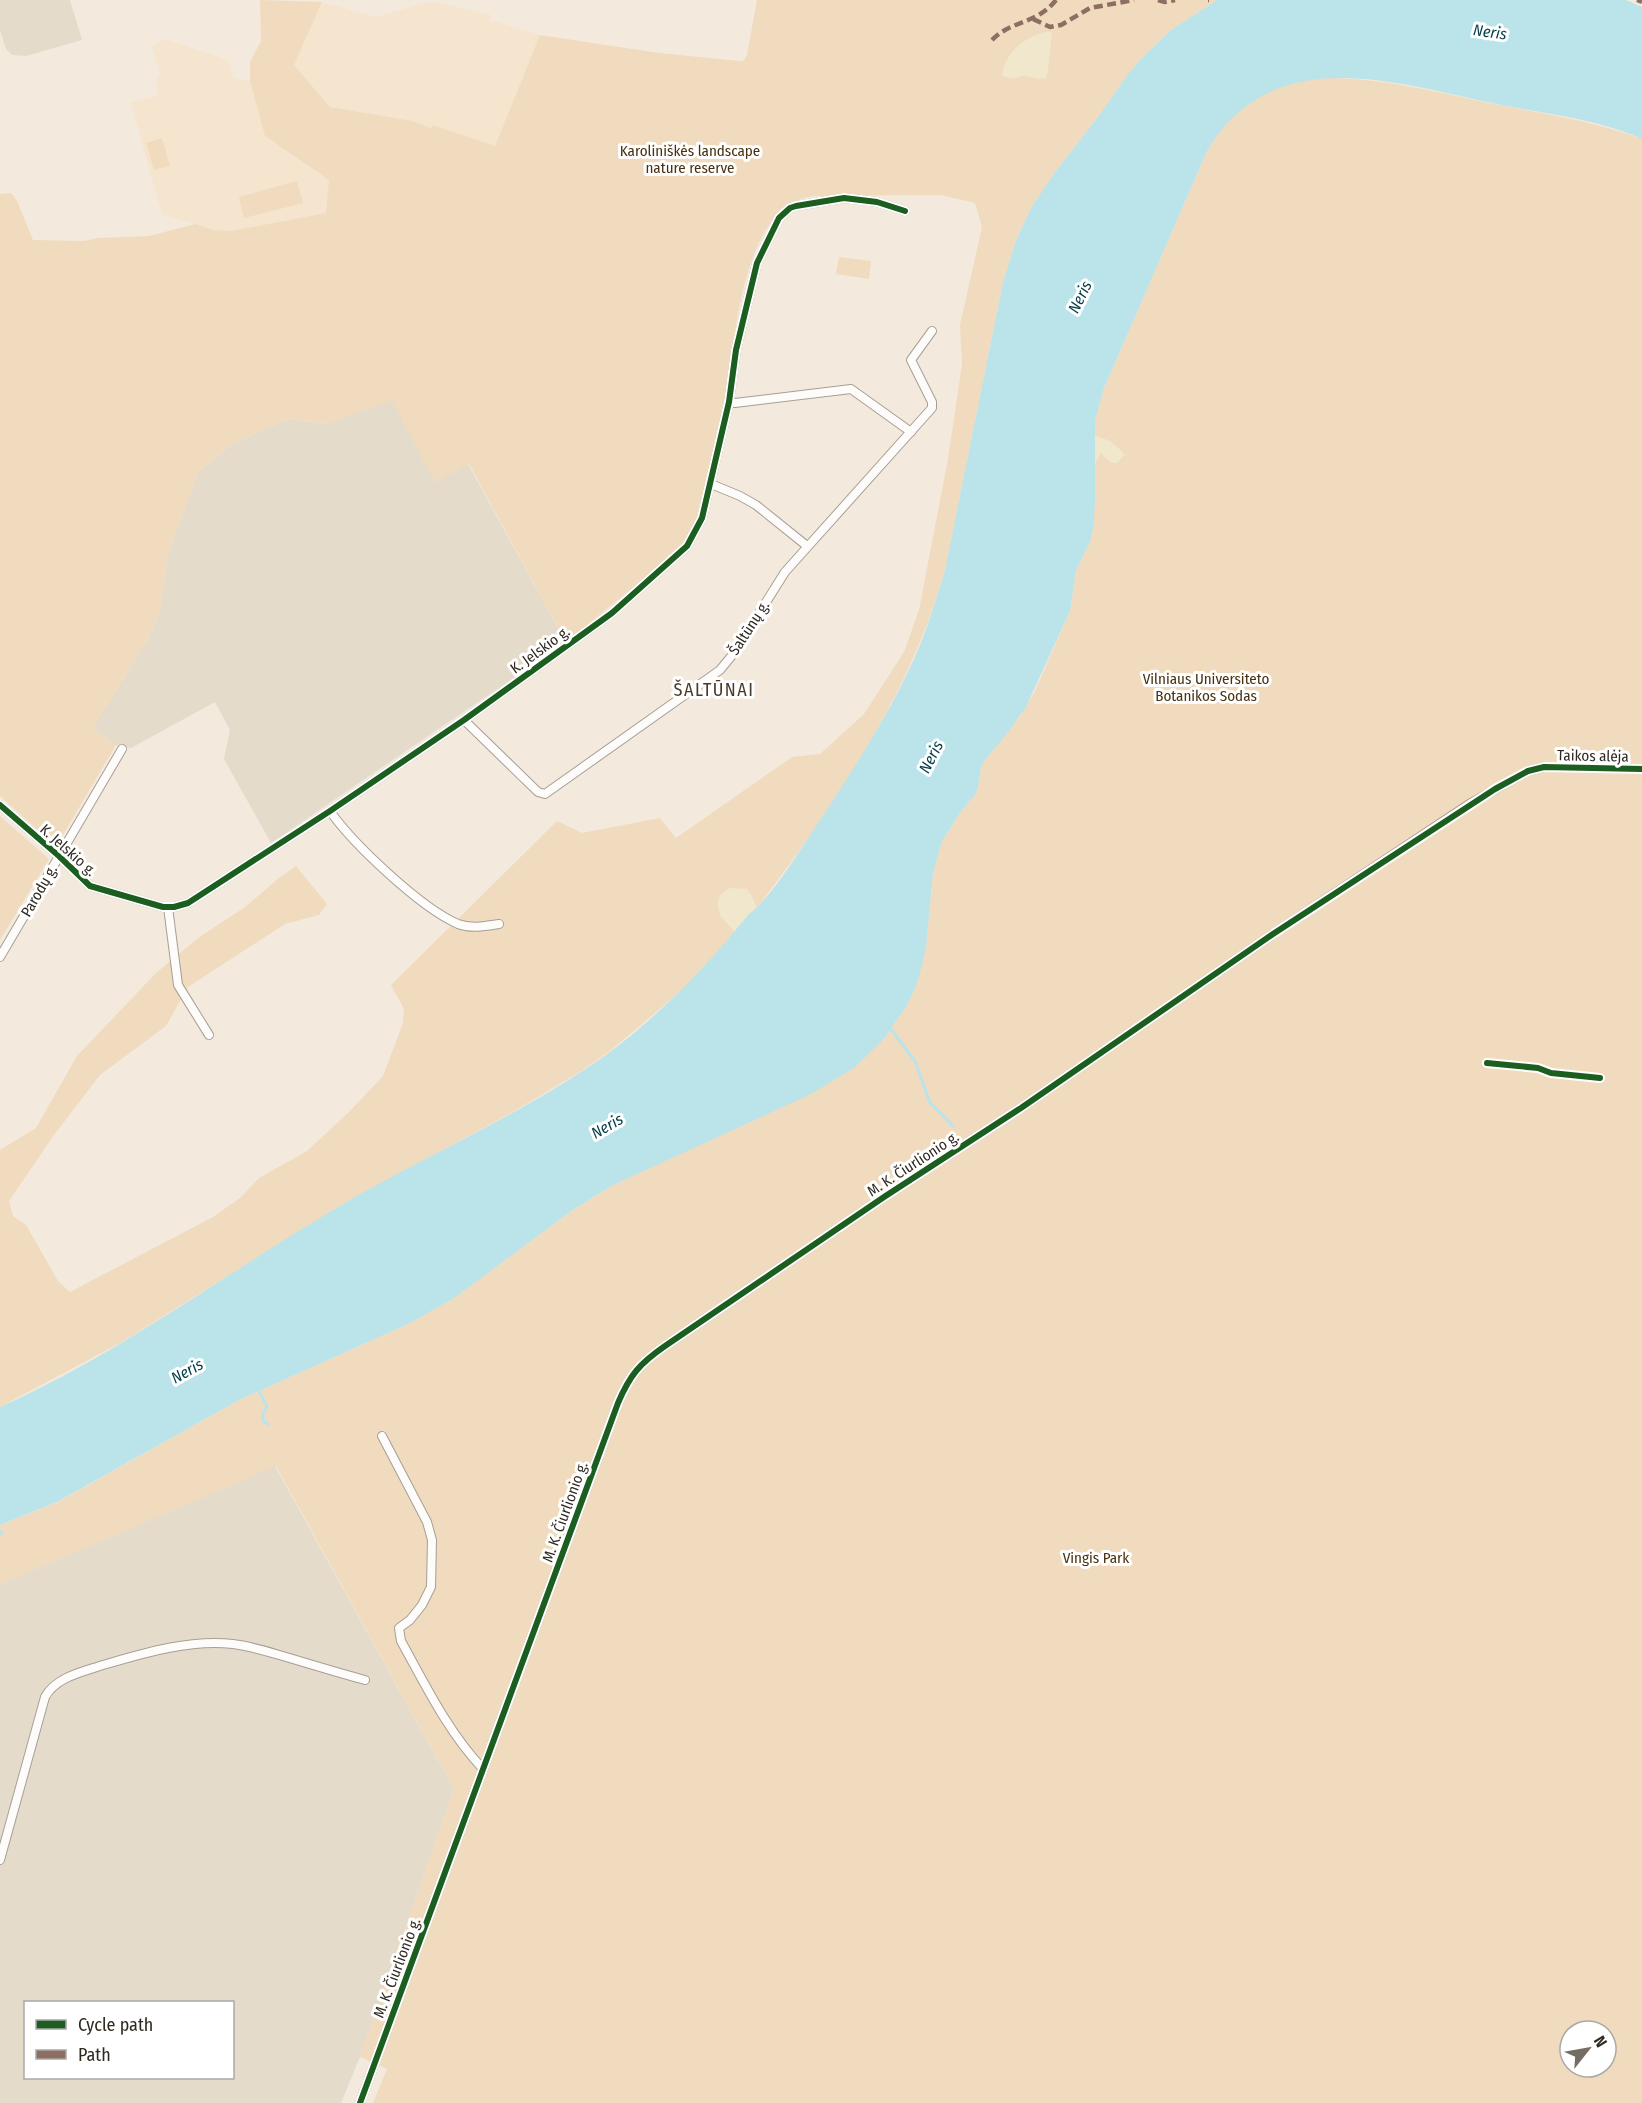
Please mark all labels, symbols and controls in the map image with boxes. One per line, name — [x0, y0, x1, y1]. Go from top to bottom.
water label: Neris — [1472, 20, 1508, 44]
park label: Karoliniškės landscape nature reserve — [620, 142, 760, 177]
water label: Neris — [1064, 278, 1096, 316]
street label: Šaltūnų g. — [725, 598, 773, 658]
street label: K. Jelskio g. — [507, 622, 573, 678]
park label: Vilniaus Universiteto Botanikos Sodas — [1143, 670, 1269, 705]
district label: ŠALTŪNAI — [674, 679, 754, 701]
water label: Neris — [915, 737, 947, 776]
street label: Taikos alėja — [1557, 746, 1629, 766]
street label: K. Jelskio g. — [36, 820, 100, 880]
street label: Parodų g. — [17, 862, 61, 920]
water label: Neris — [588, 1109, 627, 1143]
street label: M. K. Čiurlionio g. — [864, 1128, 962, 1200]
water label: Neris — [168, 1354, 207, 1387]
street label: M. K. Čiurlionio g. — [539, 1459, 591, 1565]
park label: Vingis Park — [1063, 1549, 1129, 1567]
street label: M. K. Čiurlionio g. — [370, 1916, 424, 2020]
legend — [24, 2001, 234, 2079]
text: Cycle path — [78, 2014, 153, 2036]
north arrow — [1558, 2019, 1618, 2079]
text: N — [1590, 2033, 1611, 2051]
text: Path — [78, 2044, 111, 2066]

